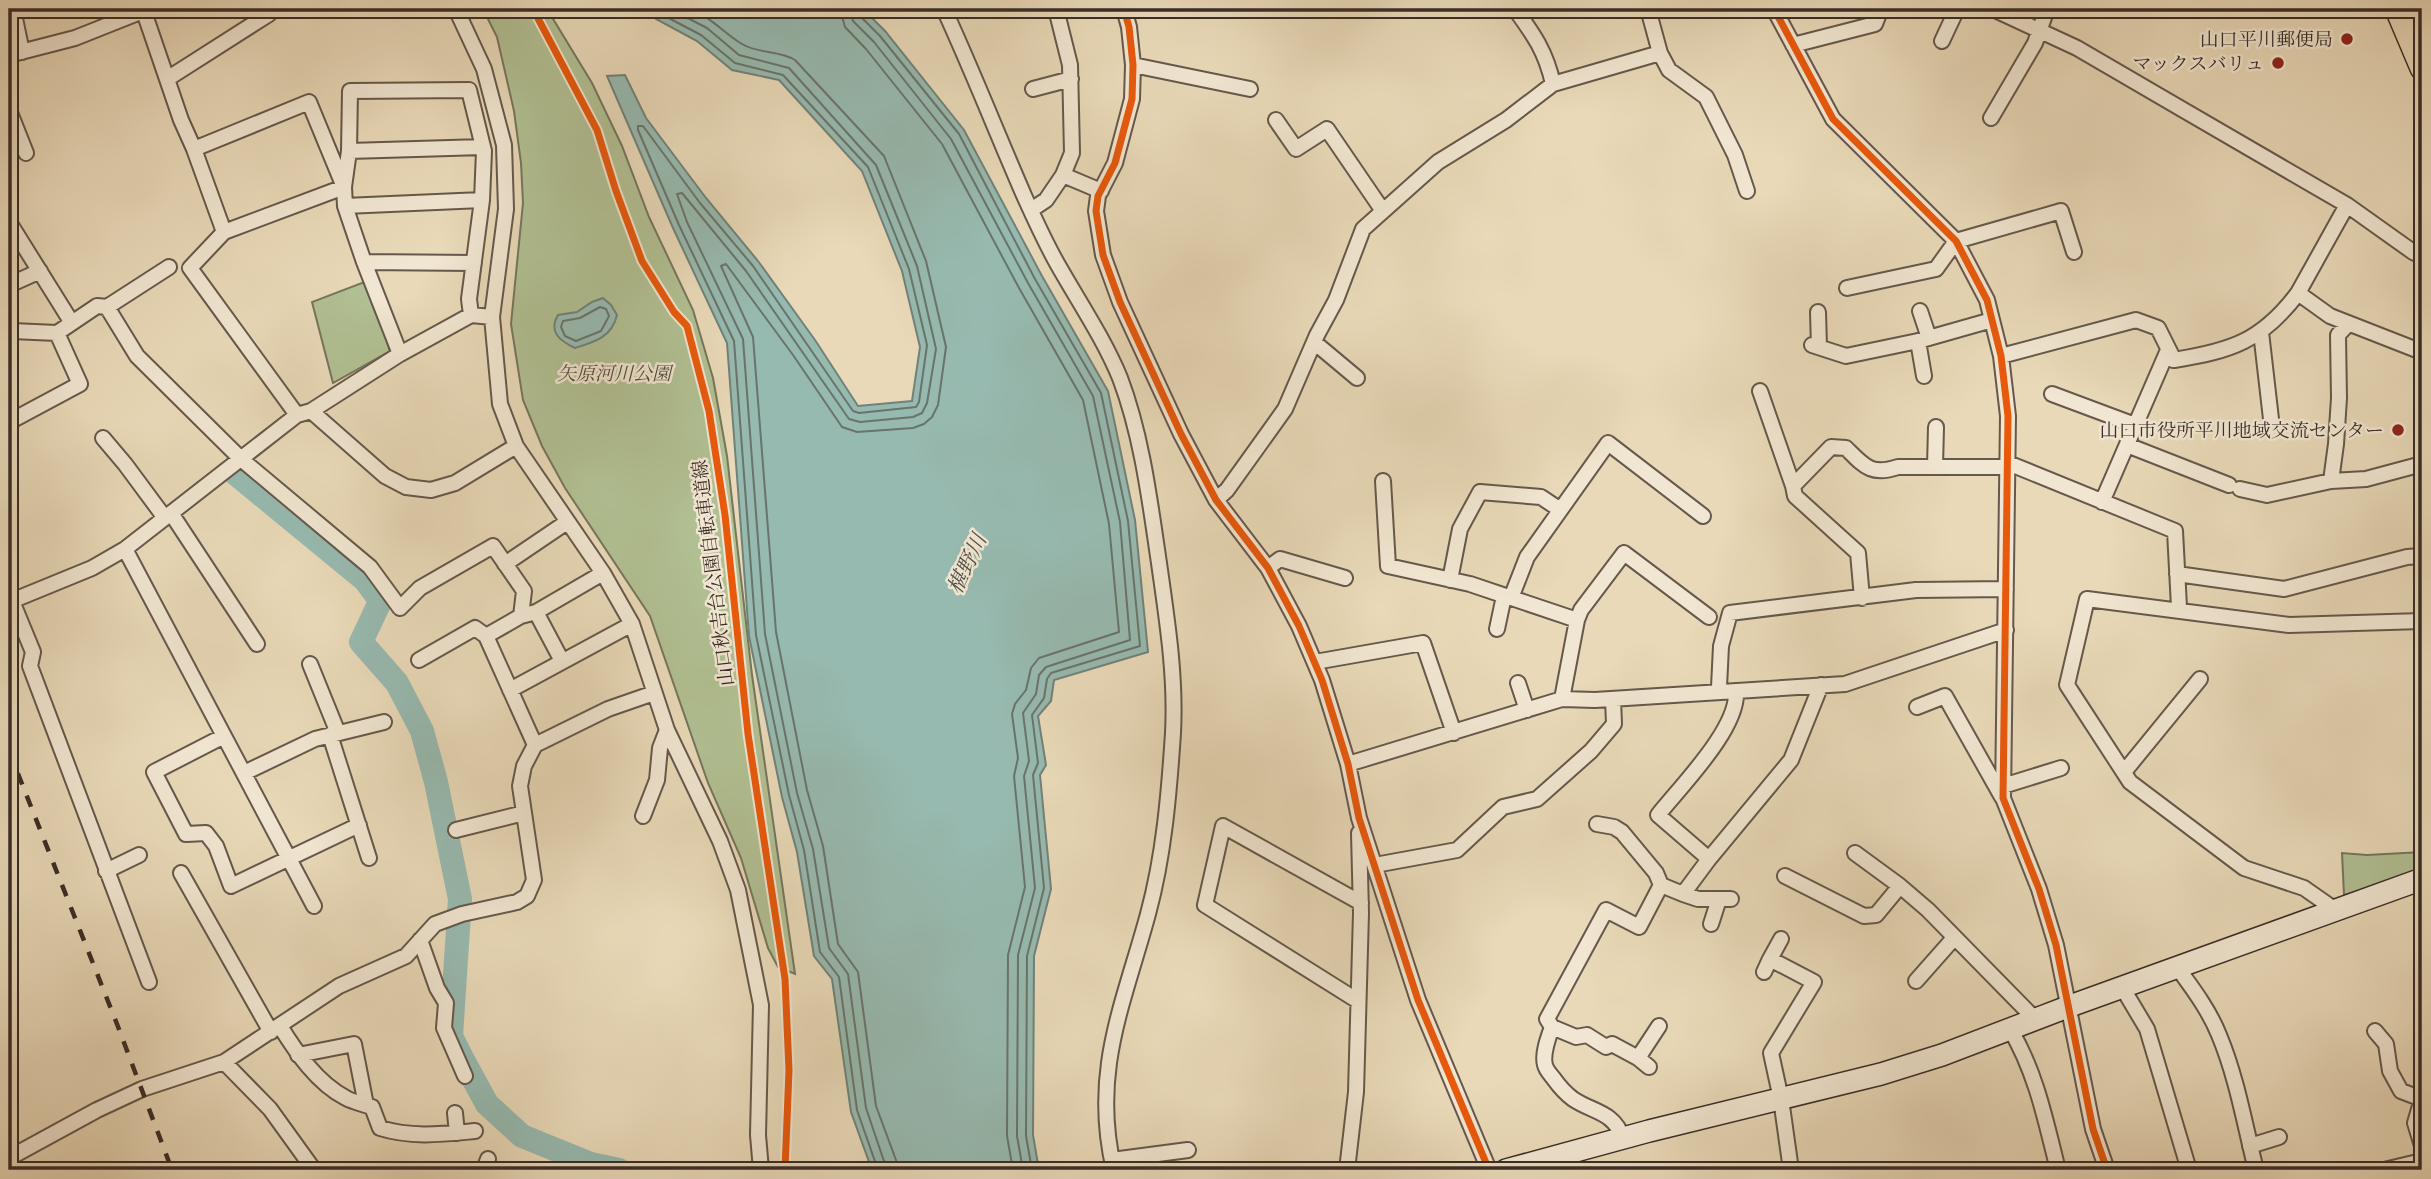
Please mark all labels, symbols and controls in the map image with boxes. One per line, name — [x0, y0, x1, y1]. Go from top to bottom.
place label: 山口平川郵便局 — [2200, 28, 2333, 51]
marker: 山口平川郵便局 — [2339, 31, 2355, 47]
place label: マックスバリュ — [2133, 52, 2264, 75]
marker: マックスバリュ — [2270, 55, 2286, 71]
park label: 矢原河川公園 — [557, 362, 674, 385]
place label: 山口市役所平川地域交流センター — [2100, 419, 2384, 442]
marker: 山口市役所平川地域交流センター — [2390, 422, 2406, 438]
street label: 山口秋吉台公園自転車道線 — [688, 458, 738, 688]
water label: 椹野川 — [942, 528, 993, 598]

